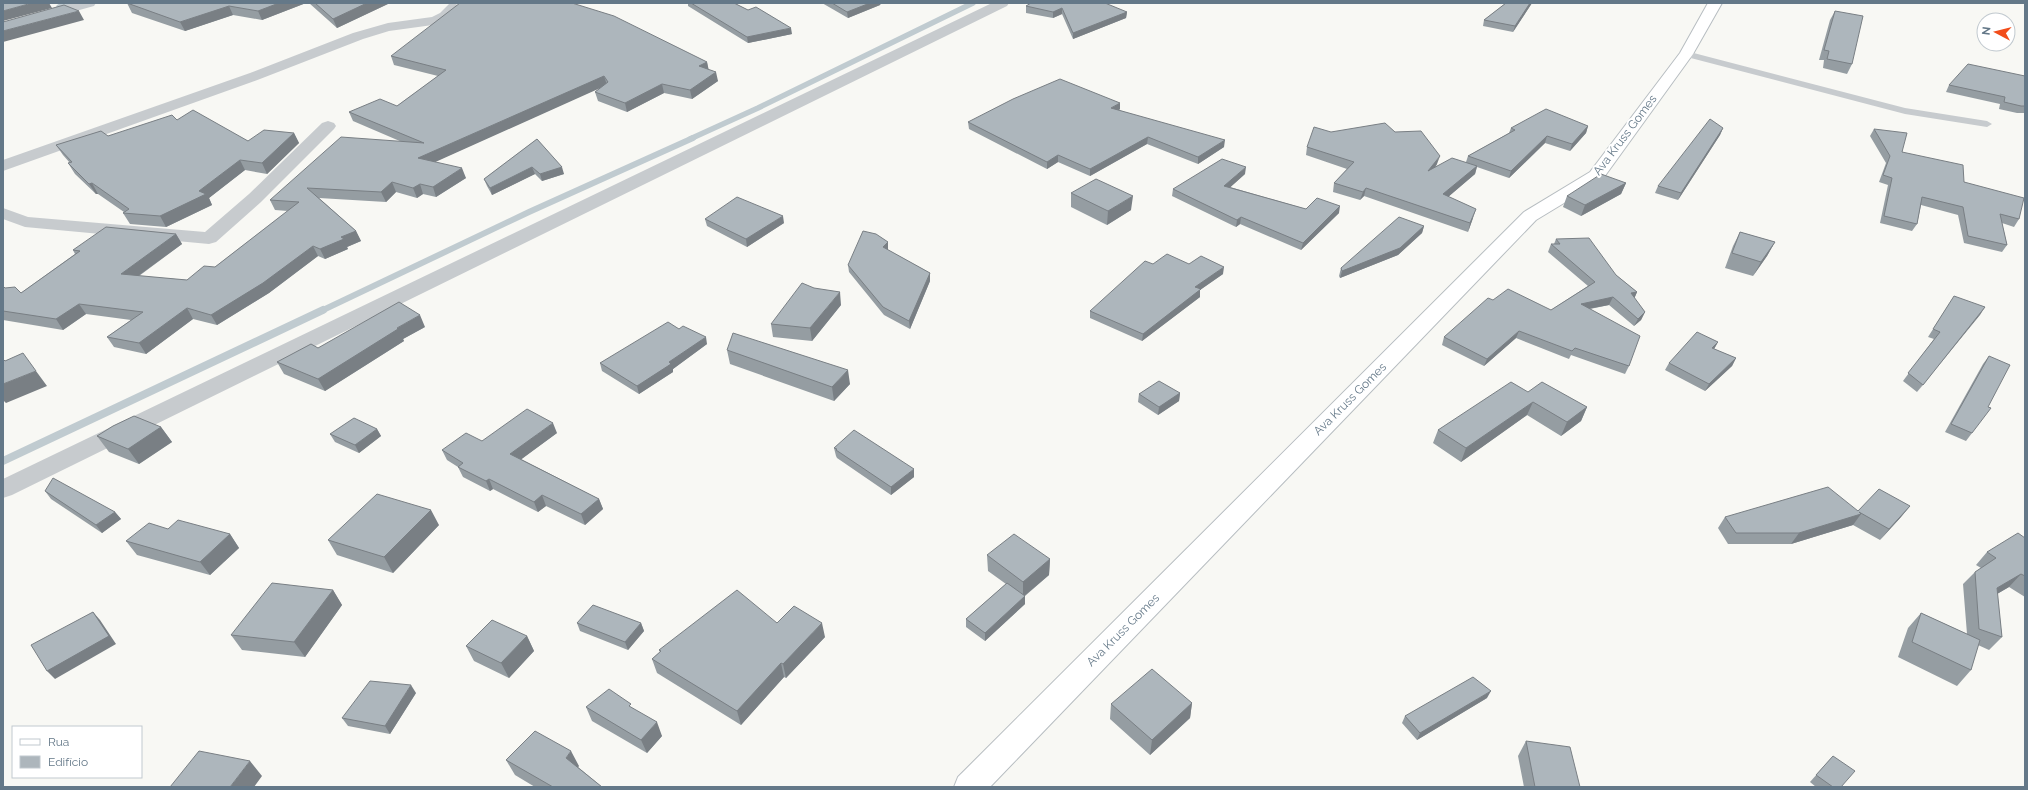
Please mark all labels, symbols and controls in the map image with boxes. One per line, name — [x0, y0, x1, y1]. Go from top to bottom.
north arrow — [1976, 12, 2016, 52]
text: N — [1980, 26, 1994, 36]
street label: Ava Kruss Gomes — [1590, 92, 1660, 178]
street label: Ava Kruss Gomes — [1311, 360, 1389, 438]
street label: Ava Kruss Gomes — [1084, 591, 1162, 669]
legend — [12, 726, 142, 778]
text: Rua — [48, 735, 69, 749]
text: Edifício — [48, 755, 88, 769]

